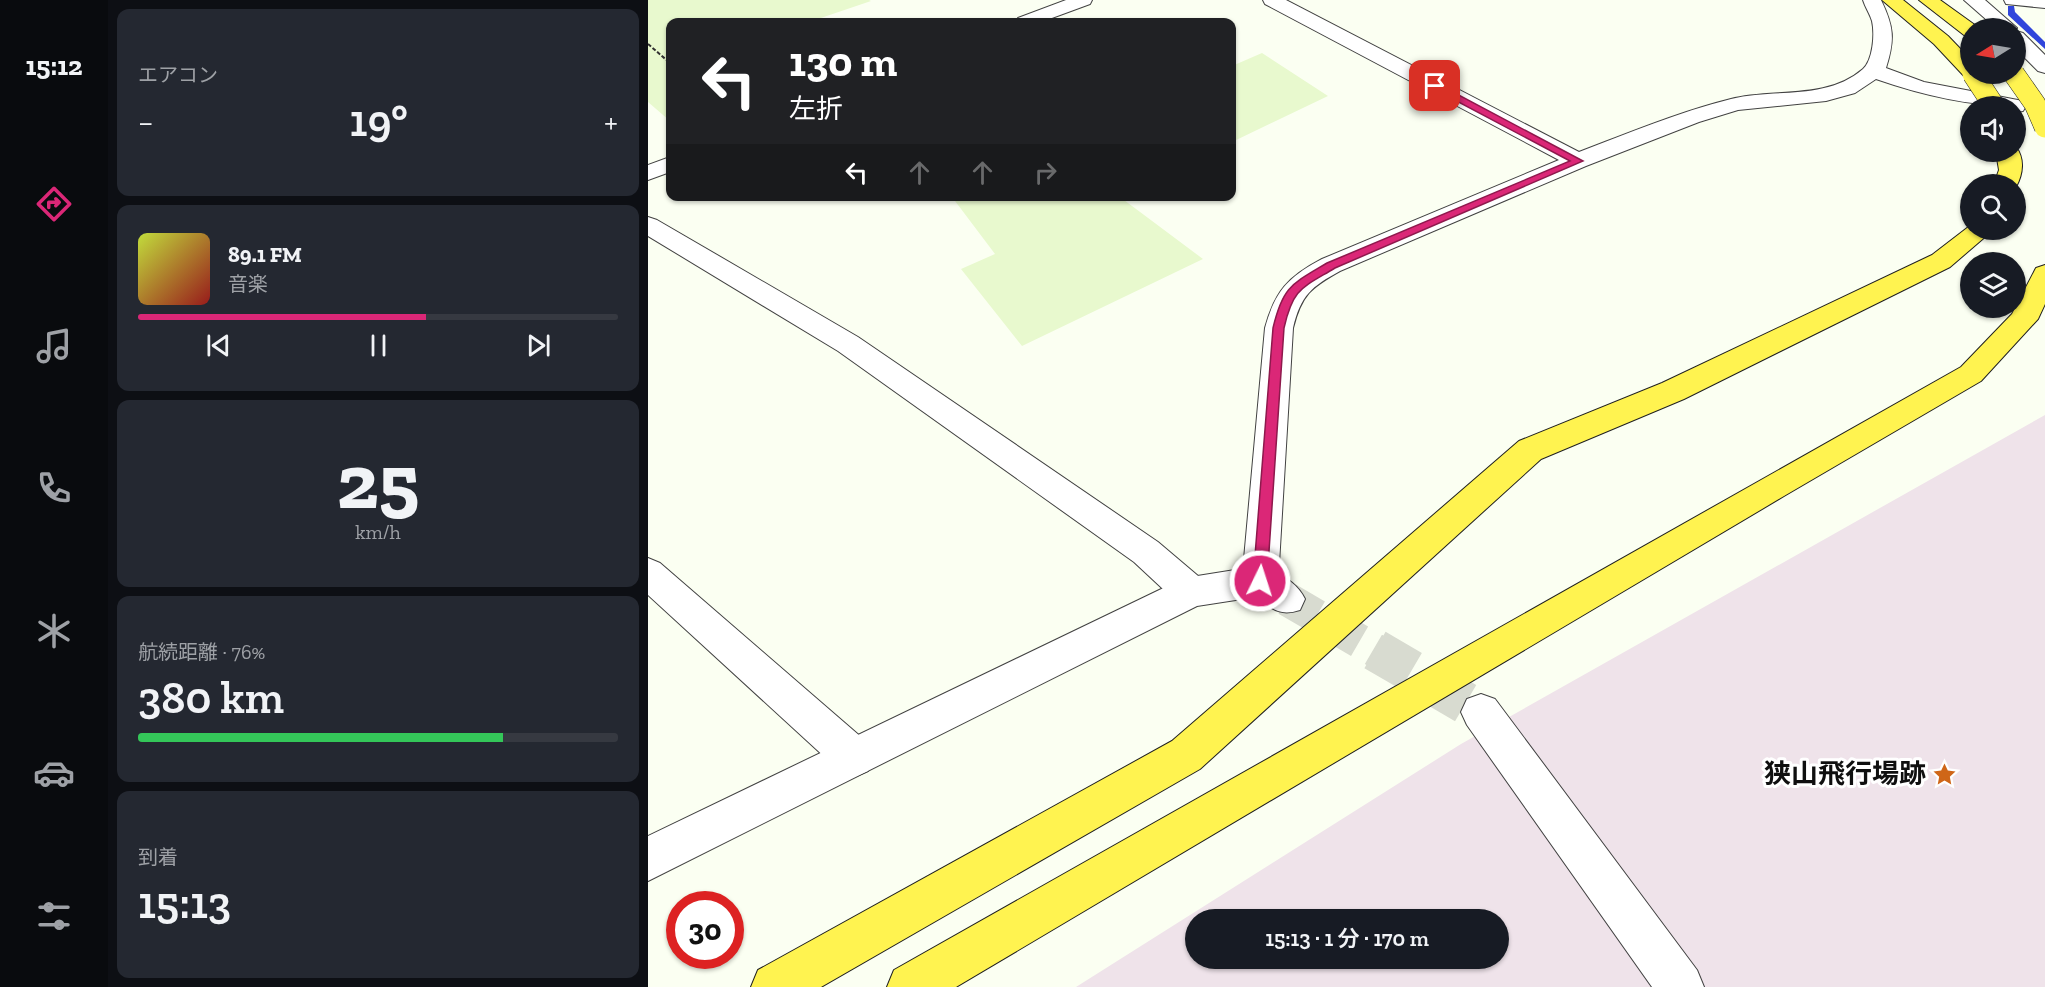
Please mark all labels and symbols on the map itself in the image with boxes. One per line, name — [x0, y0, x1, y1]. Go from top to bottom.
north arrow — [1960, 18, 2026, 84]
pin — [1409, 60, 1460, 111]
position arrow — [1228, 549, 1292, 613]
place label: 狭山飛行場跡 — [1764, 758, 1926, 790]
place icon: 狭山飛行場跡 — [1931, 761, 1957, 787]
speed limit sign: 30 — [666, 891, 744, 969]

